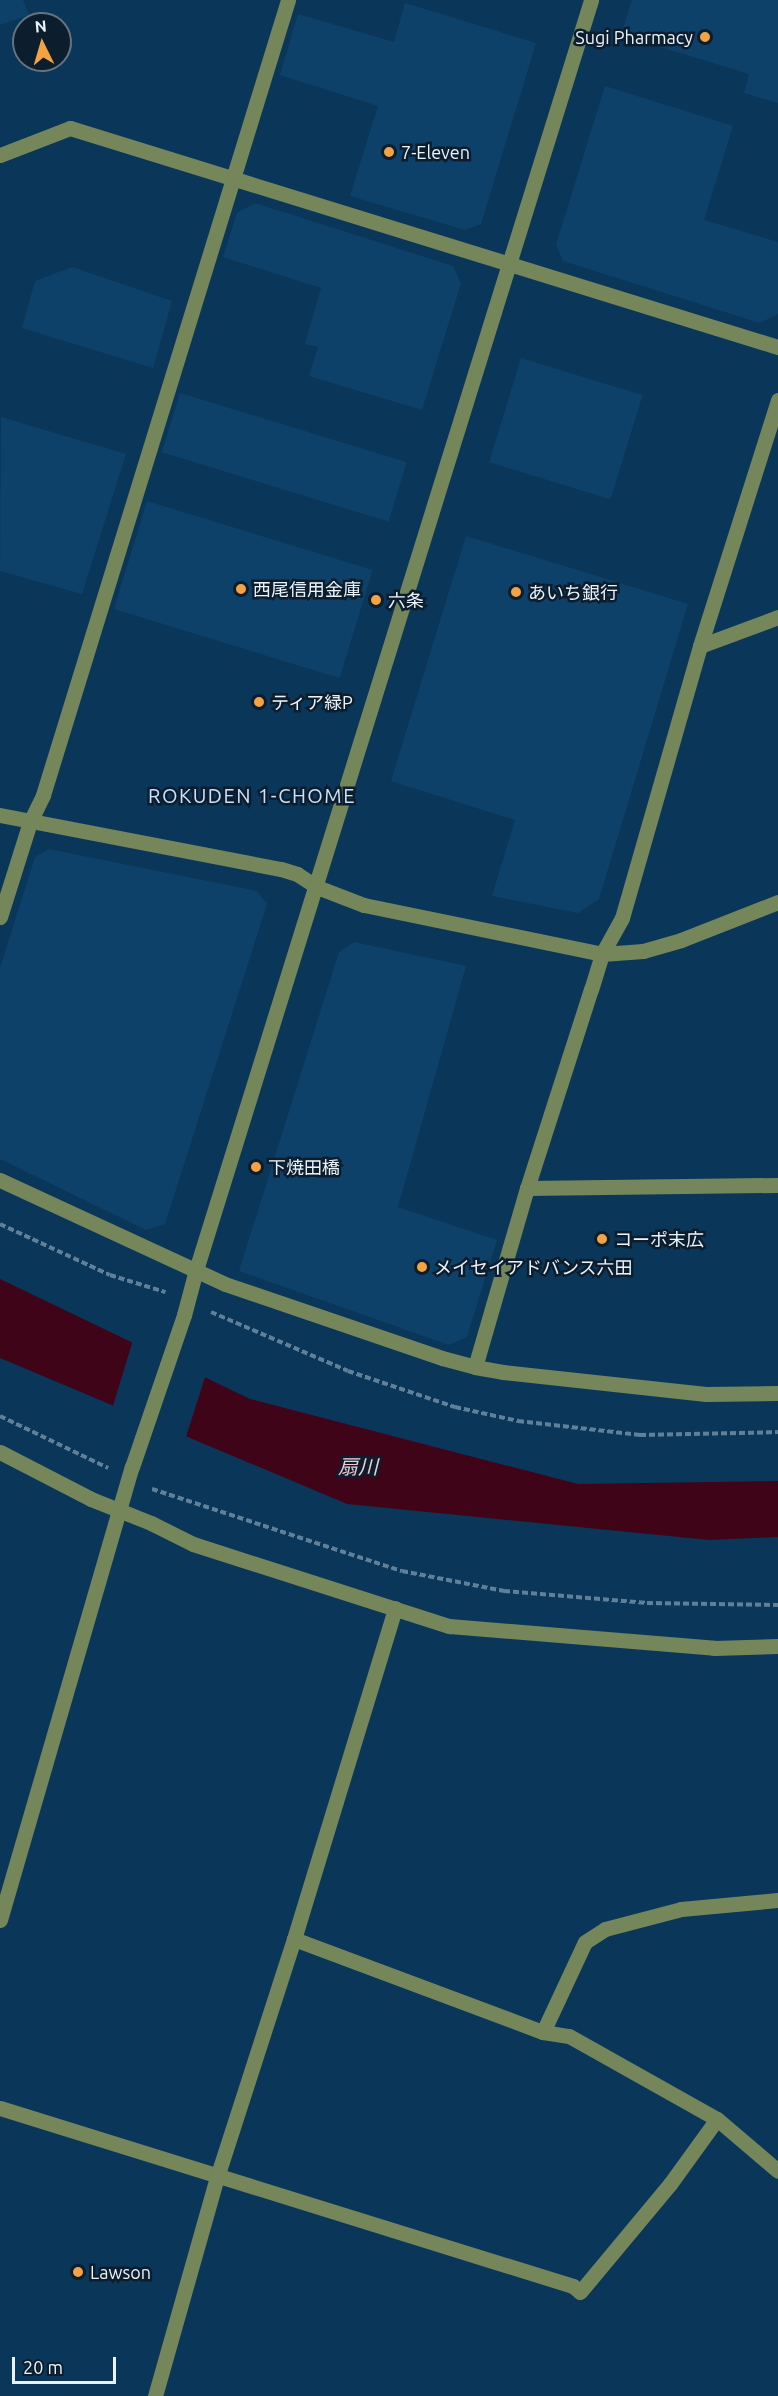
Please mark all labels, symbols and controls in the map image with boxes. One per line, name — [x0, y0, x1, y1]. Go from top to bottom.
north arrow — [12, 12, 72, 72]
text: N — [34, 17, 47, 36]
place label: Sugi Pharmacy — [575, 26, 693, 48]
marker: Sugi Pharmacy — [698, 30, 712, 44]
place label: 7-Eleven — [401, 141, 470, 163]
marker: 7-Eleven — [382, 145, 396, 159]
place label: 西尾信用金庫 — [253, 578, 361, 600]
place label: あいち銀行 — [528, 581, 618, 603]
marker: 西尾信用金庫 — [234, 582, 248, 596]
marker: あいち銀行 — [509, 585, 523, 599]
place label: 六条 — [388, 589, 424, 611]
marker: 六条 — [369, 593, 383, 607]
place label: ティア緑P — [271, 691, 354, 713]
marker: ティア緑P — [252, 695, 266, 709]
district label: ROKUDEN 1-CHOME — [148, 783, 356, 807]
place label: 下焼田橋 — [268, 1156, 340, 1178]
marker: 下焼田橋 — [249, 1160, 263, 1174]
place label: コーポ末広 — [614, 1228, 704, 1250]
marker: コーポ末広 — [595, 1232, 609, 1246]
place label: メイセイアドバンス六田 — [434, 1256, 632, 1278]
marker: メイセイアドバンス六田 — [415, 1260, 429, 1274]
water label: 扇川 — [338, 1454, 378, 1478]
place label: Lawson — [90, 2261, 151, 2283]
marker: Lawson — [71, 2265, 85, 2279]
scale bar — [15, 2345, 118, 2383]
text: 20 m — [23, 2357, 63, 2377]

